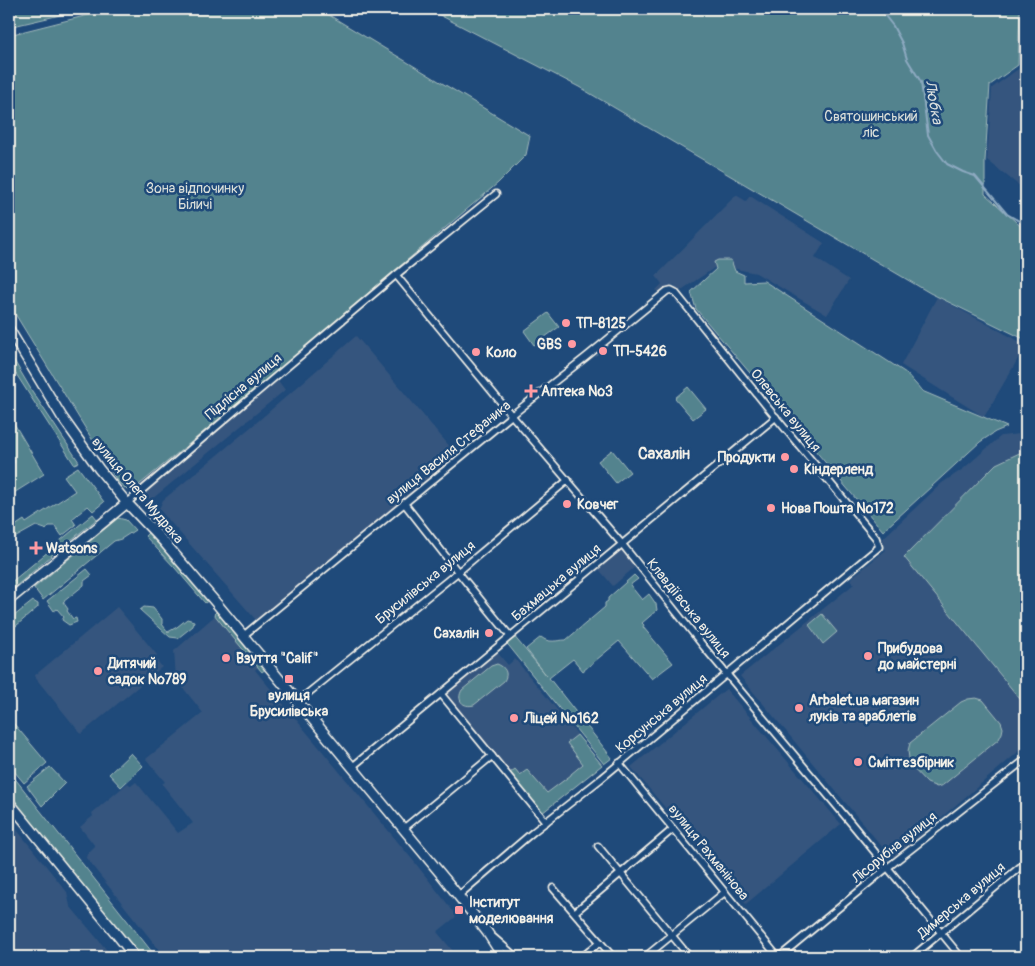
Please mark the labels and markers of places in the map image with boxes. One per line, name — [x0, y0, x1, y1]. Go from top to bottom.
place label: ТП-8125 — [575, 315, 626, 332]
marker: ТП-8125 — [560, 317, 572, 329]
place label: GBS — [537, 336, 562, 353]
marker: GBS — [566, 338, 578, 350]
place label: ТП-5426 — [612, 343, 667, 360]
place label: Коло — [486, 344, 517, 361]
marker: ТП-5426 — [597, 345, 609, 357]
marker: Коло — [470, 346, 482, 358]
place label: Аптека №3 — [541, 383, 613, 400]
marker: Аптека №3 — [525, 385, 537, 397]
place label: Продукти — [718, 449, 776, 466]
marker: Продукти — [779, 451, 791, 463]
place label: Кіндерленд — [804, 461, 874, 478]
marker: Кіндерленд — [788, 463, 800, 475]
place label: Ковчег — [577, 496, 618, 513]
marker: Ковчег — [561, 498, 573, 510]
place label: Нова Пошта №172 — [781, 500, 894, 517]
marker: Нова Пошта №172 — [765, 502, 777, 514]
place label: Watsons — [46, 540, 98, 557]
marker: Watsons — [30, 542, 42, 554]
place label: Сахалін — [434, 625, 479, 642]
marker: Сахалін — [483, 627, 495, 639]
place label: Прибудова до майстерні — [877, 640, 957, 673]
place label: Взуття "Calif" — [236, 650, 318, 667]
marker: Прибудова до майстерні — [862, 650, 874, 662]
marker: Взуття "Calif" — [220, 652, 232, 664]
place label: Дитячий садок №789 — [107, 655, 186, 688]
marker: Дитячий садок №789 — [92, 665, 104, 677]
marker: вулиця Брусилівська — [283, 673, 295, 685]
place label: вулиця Брусилівська — [250, 687, 329, 720]
place label: Arbalet.ua магазин луків та араблетів — [808, 692, 919, 725]
marker: Arbalet.ua магазин луків та араблетів — [793, 702, 805, 714]
place label: Ліцей №162 — [523, 710, 599, 727]
marker: Ліцей №162 — [508, 712, 520, 724]
place label: Сміттєзбірник — [868, 754, 954, 771]
marker: Сміттєзбірник — [852, 756, 864, 768]
place label: Інститут моделювання — [469, 894, 554, 927]
marker: Інститут моделювання — [453, 904, 465, 916]

